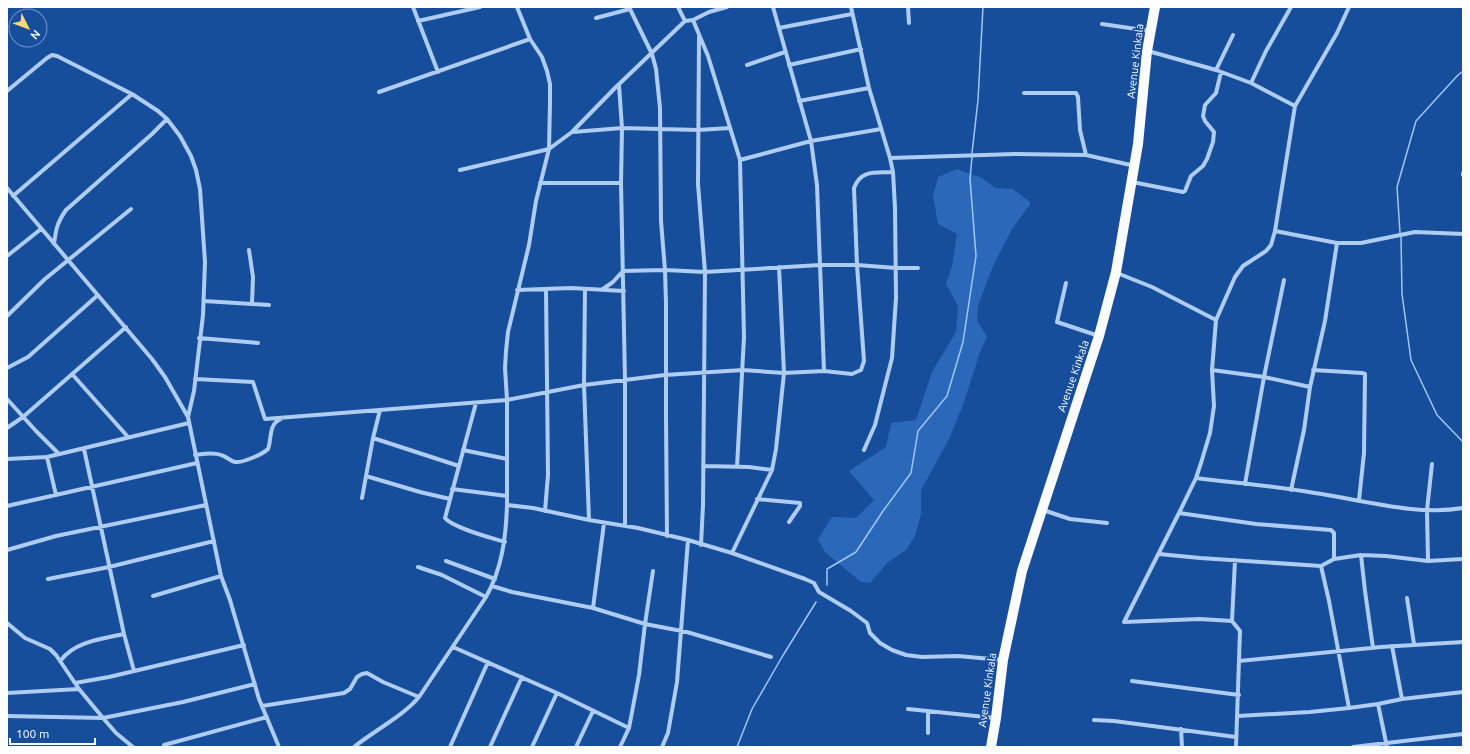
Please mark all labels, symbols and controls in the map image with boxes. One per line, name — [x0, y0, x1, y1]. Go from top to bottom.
north arrow — [8, 8, 48, 48]
street label: Avenue Kinkala — [1124, 23, 1146, 99]
text: N — [28, 28, 43, 42]
street label: Avenue Kinkala — [1055, 338, 1091, 414]
street label: Avenue Kinkala — [976, 652, 998, 728]
scale bar — [10, 720, 95, 746]
text: 100 m — [16, 727, 49, 740]

